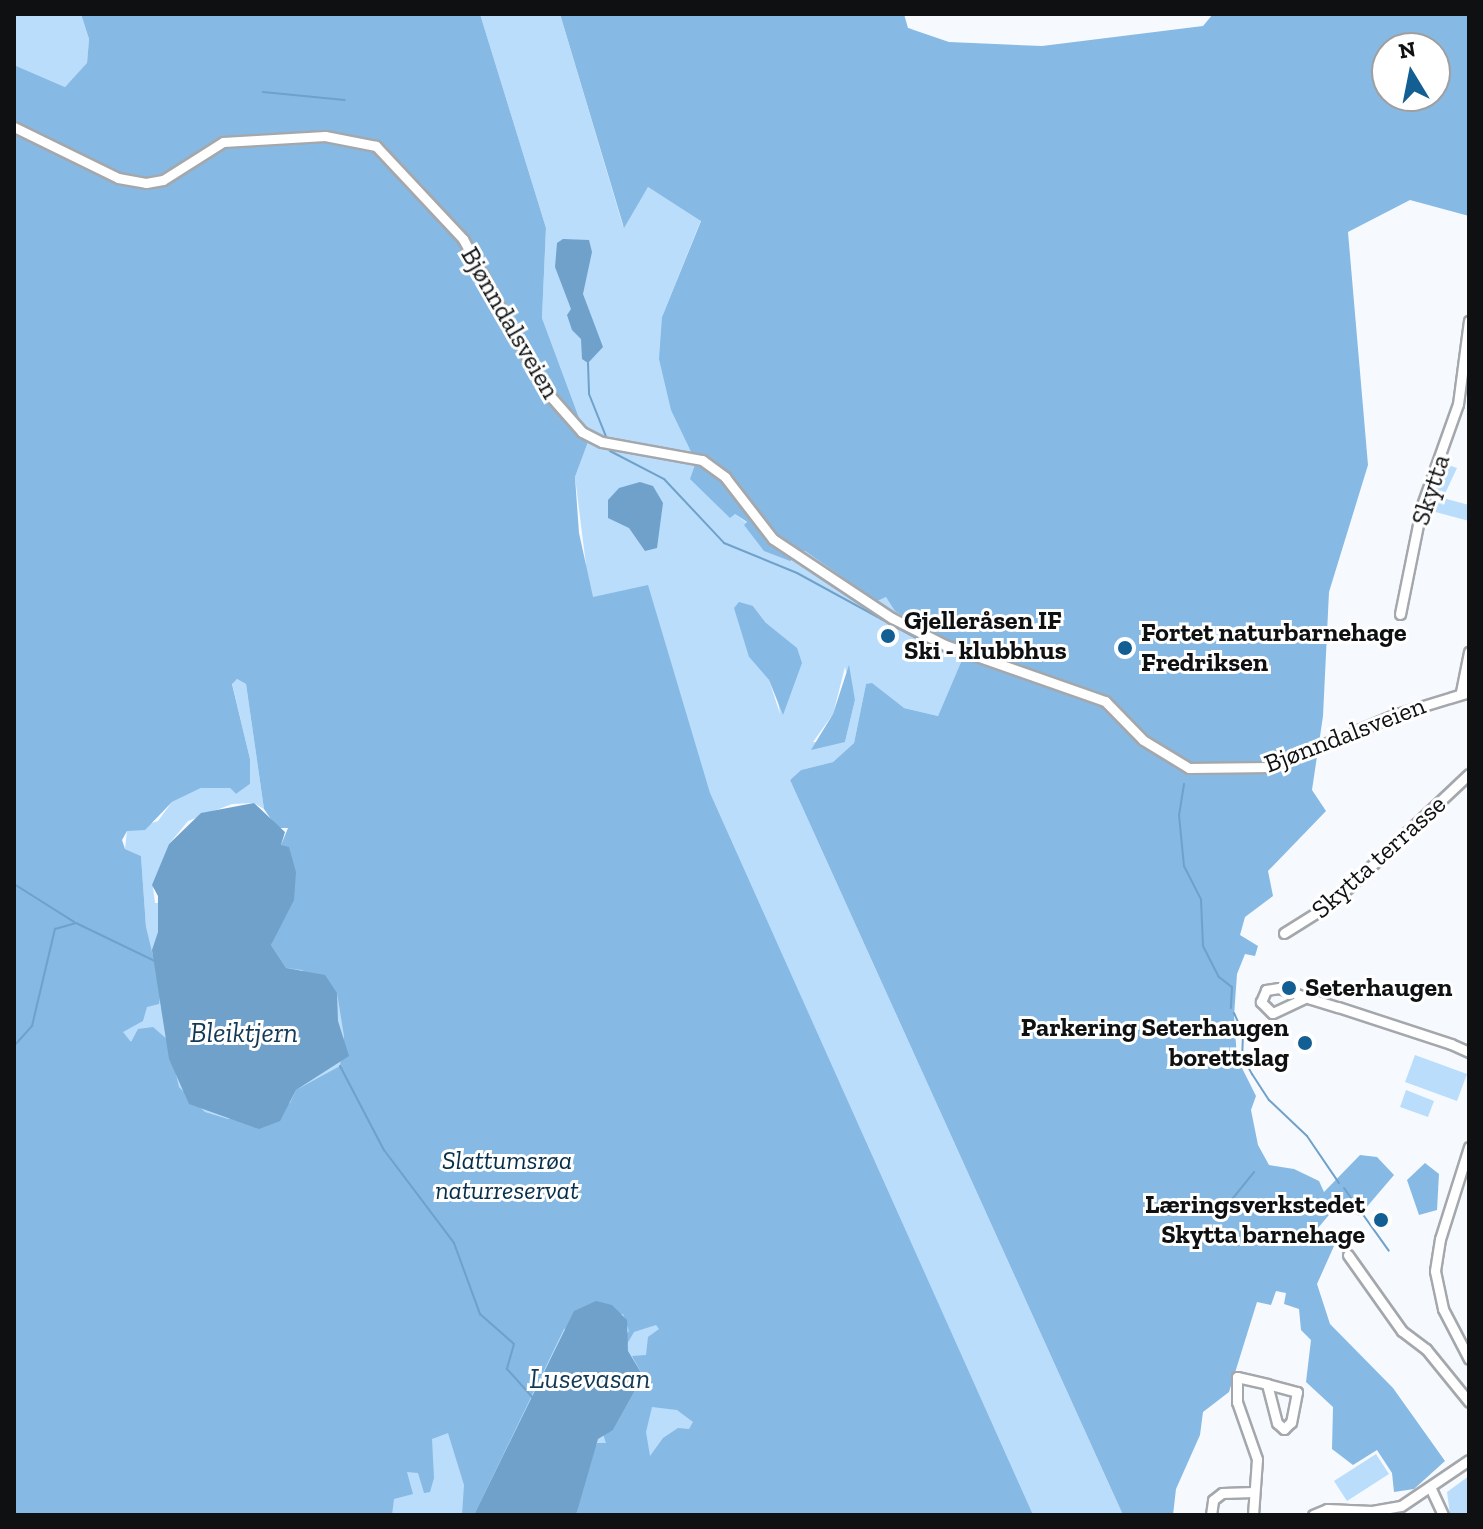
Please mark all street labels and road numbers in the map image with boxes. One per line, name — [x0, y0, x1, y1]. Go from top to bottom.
street label: Bjønndalsveien — [454, 242, 566, 404]
street label: Skytta — [1405, 451, 1457, 529]
street label: Bjønndalsveien — [1260, 690, 1430, 780]
street label: Skytta terrasse — [1306, 789, 1452, 925]

